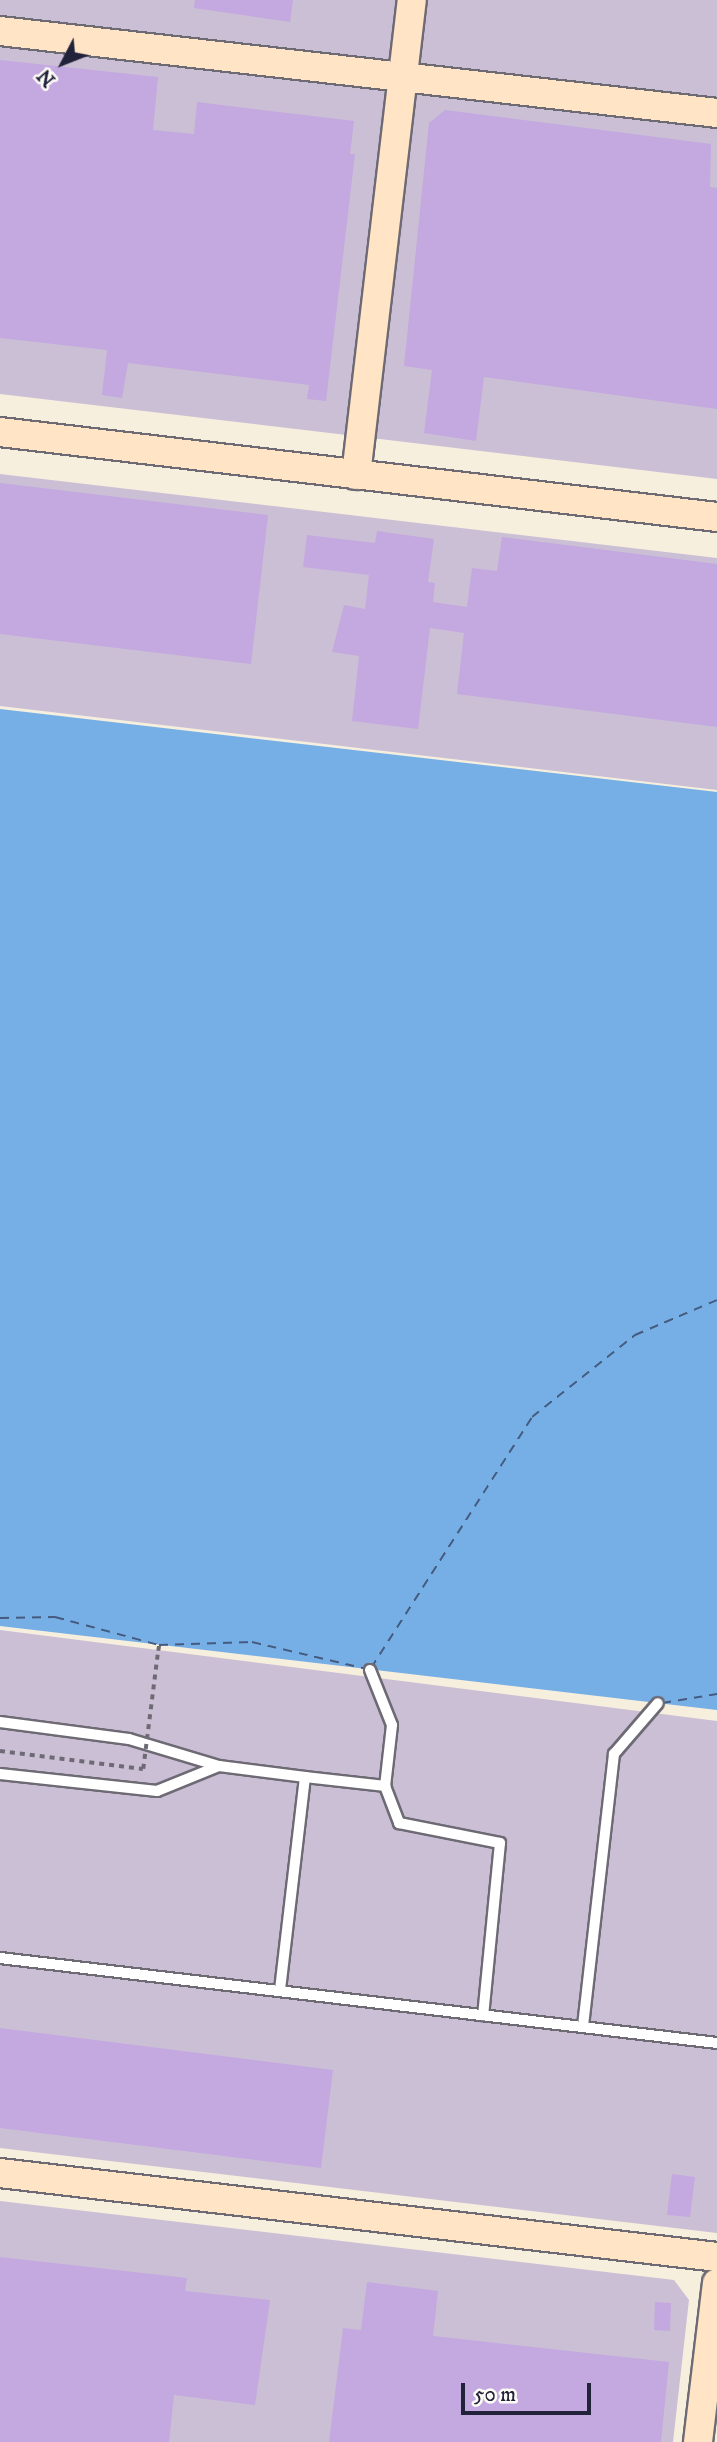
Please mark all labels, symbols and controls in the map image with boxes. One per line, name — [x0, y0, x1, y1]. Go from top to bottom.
north arrow — [28, 28, 98, 98]
text: N — [33, 64, 61, 91]
scale bar — [465, 2368, 594, 2412]
text: 50 m — [474, 2382, 516, 2408]

